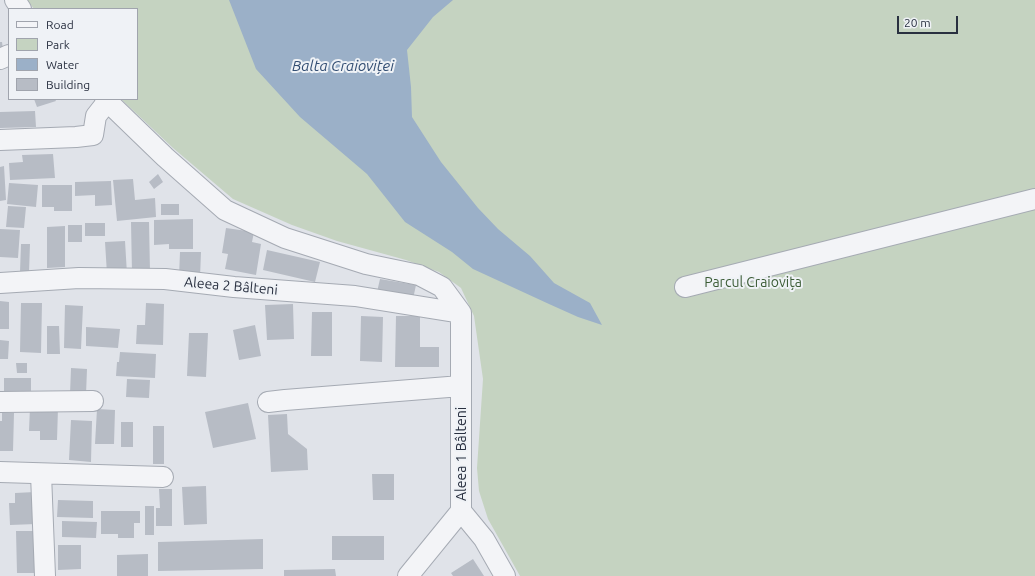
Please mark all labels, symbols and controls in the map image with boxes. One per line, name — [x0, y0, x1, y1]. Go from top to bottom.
legend — [8, 8, 138, 100]
scale bar — [899, 8, 960, 34]
text: 20 m — [904, 16, 931, 29]
text: Road — [46, 18, 74, 31]
text: Park — [46, 38, 70, 51]
water label: Balta Craioviței — [292, 57, 394, 75]
text: Water — [46, 58, 79, 71]
text: Building — [46, 78, 90, 91]
street label: Aleea 2 Bâlteni — [183, 274, 279, 298]
park label: Parcul Craiovița — [704, 274, 802, 290]
street label: Aleea 1 Bâlteni — [453, 407, 469, 501]

